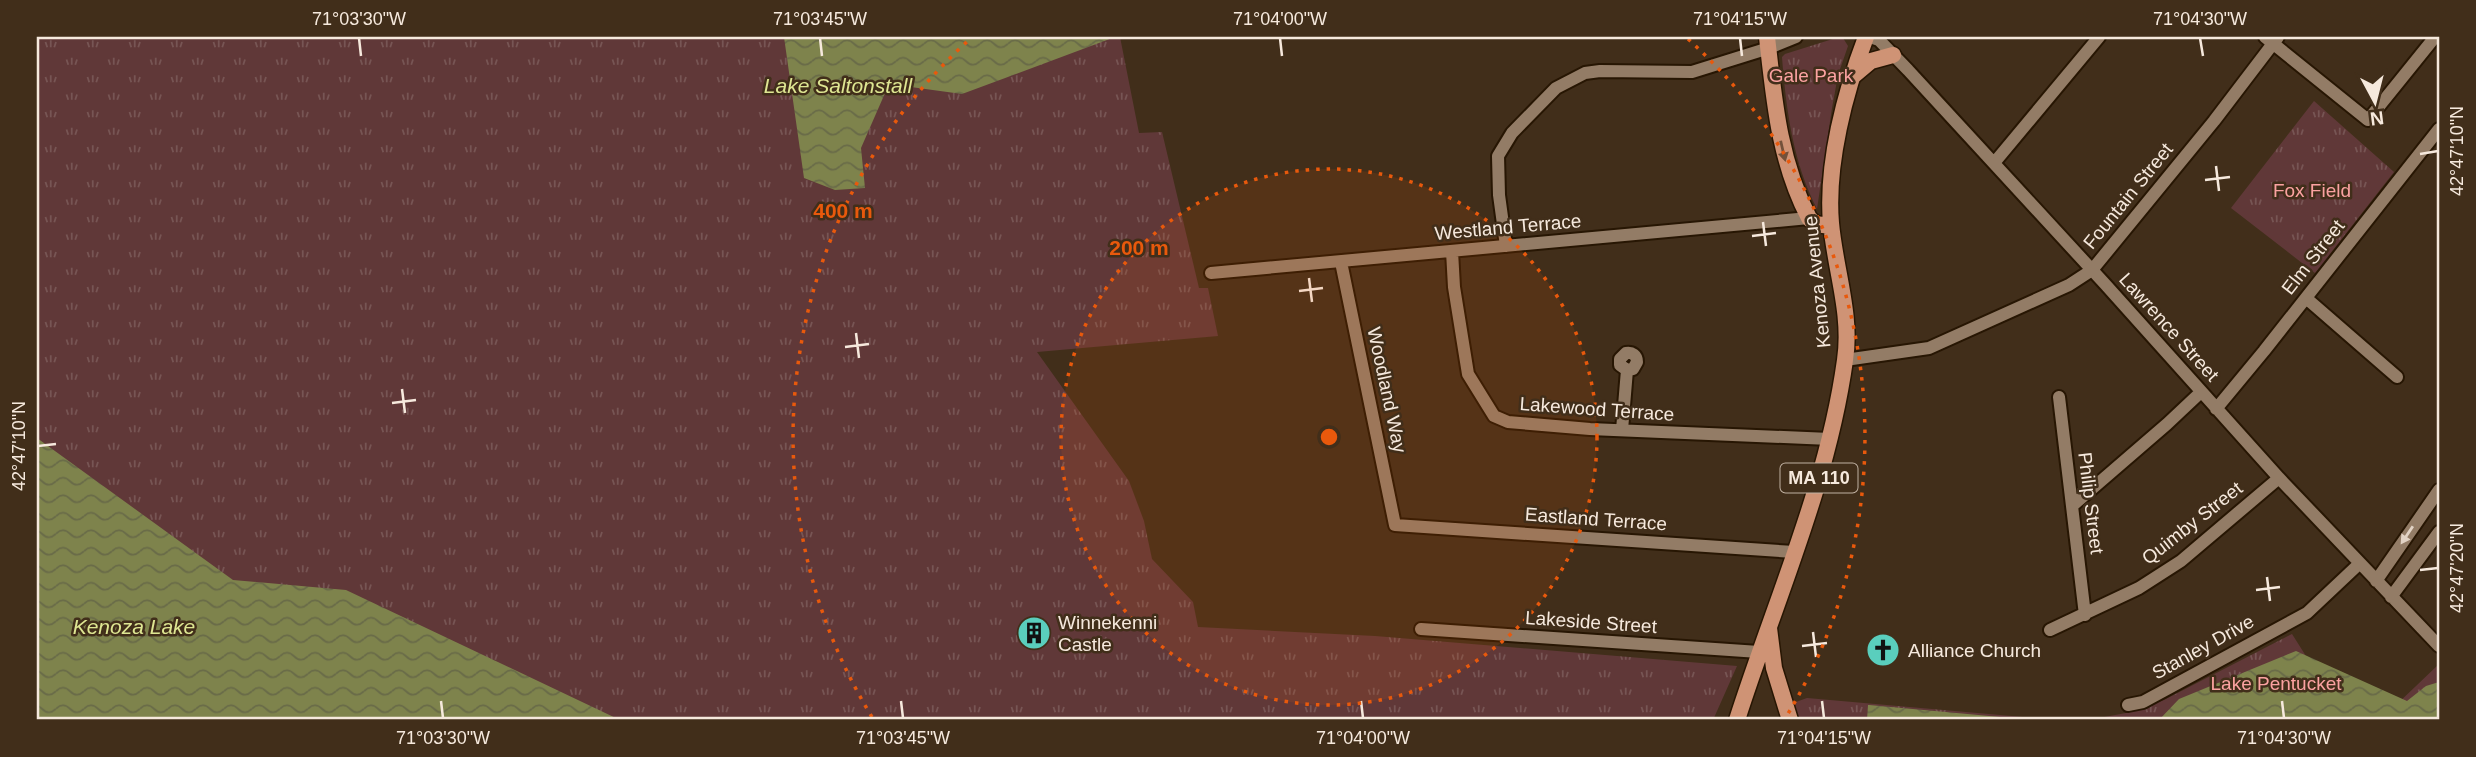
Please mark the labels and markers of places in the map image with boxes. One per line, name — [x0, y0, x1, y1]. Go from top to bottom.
centre of rings — [1317, 425, 1341, 449]
place label: Winnekenni Castle — [1058, 612, 1157, 655]
building icon: Winnekenni Castle — [1015, 614, 1053, 652]
church icon: Alliance Church — [1864, 631, 1902, 669]
place label: Alliance Church — [1908, 640, 2041, 661]

